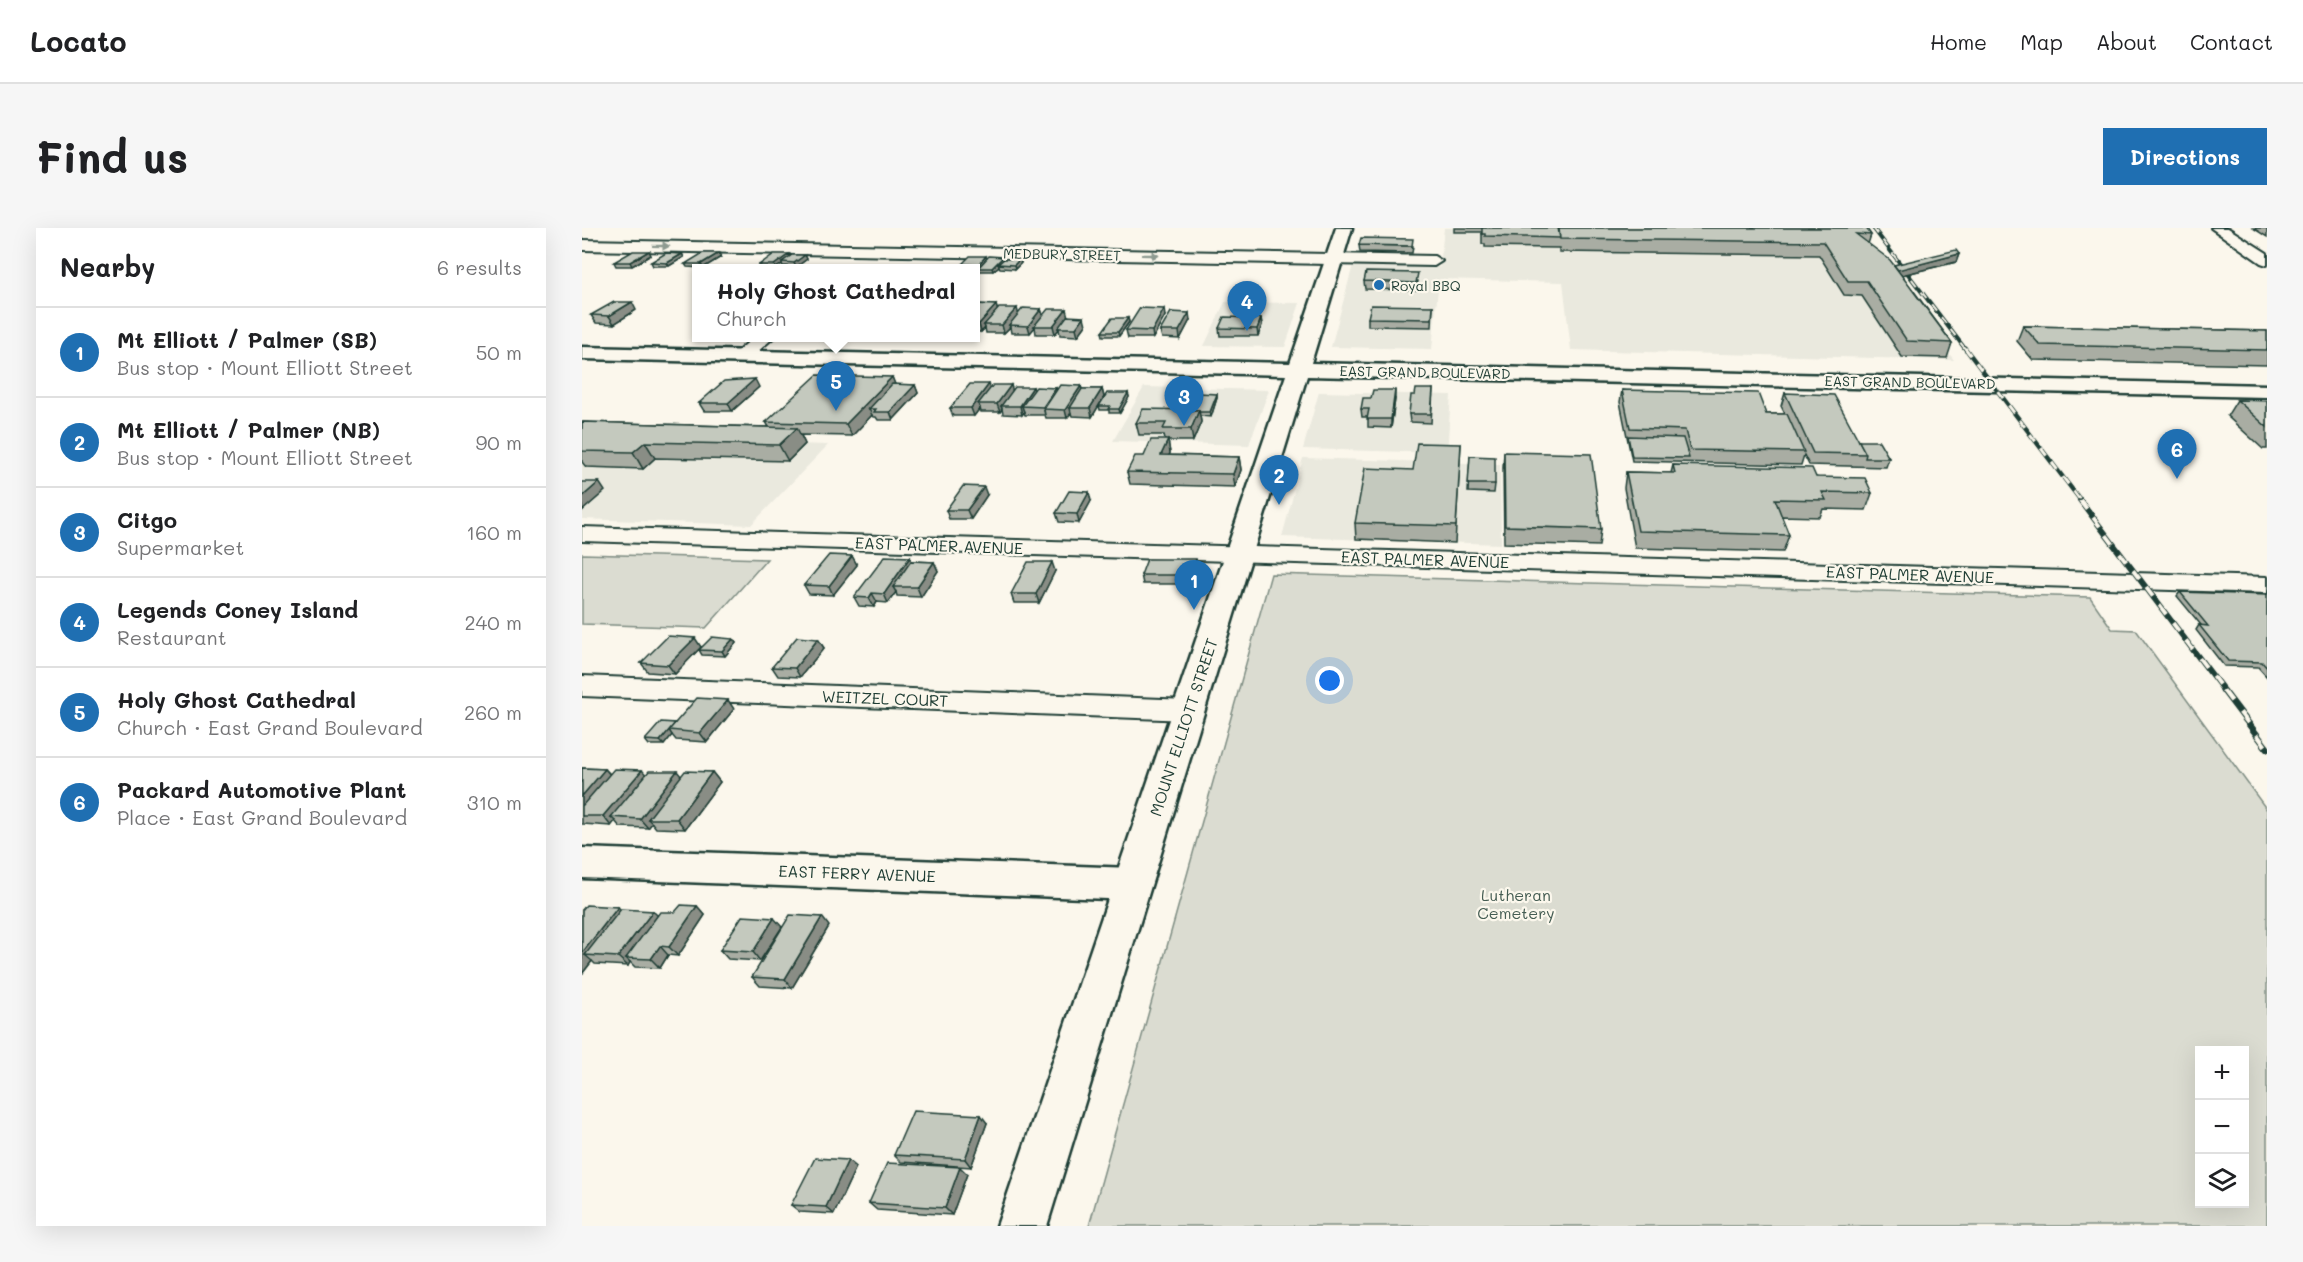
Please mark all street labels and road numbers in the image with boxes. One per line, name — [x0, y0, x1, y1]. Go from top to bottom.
street label: MEDBURY STREET — [1003, 243, 1121, 265]
street label: EAST GRAND BOULEVARD — [1339, 361, 1511, 383]
street label: EAST GRAND BOULEVARD — [1824, 371, 1996, 393]
street label: EAST PALMER AVENUE — [855, 532, 1023, 558]
street label: EAST PALMER AVENUE — [1341, 546, 1509, 572]
street label: EAST PALMER AVENUE — [1826, 561, 1994, 587]
street label: MOUNT ELLIOTT STREET — [1144, 635, 1222, 819]
street label: WEITZEL COURT — [821, 685, 949, 711]
street label: EAST FERRY AVENUE — [778, 860, 936, 886]

